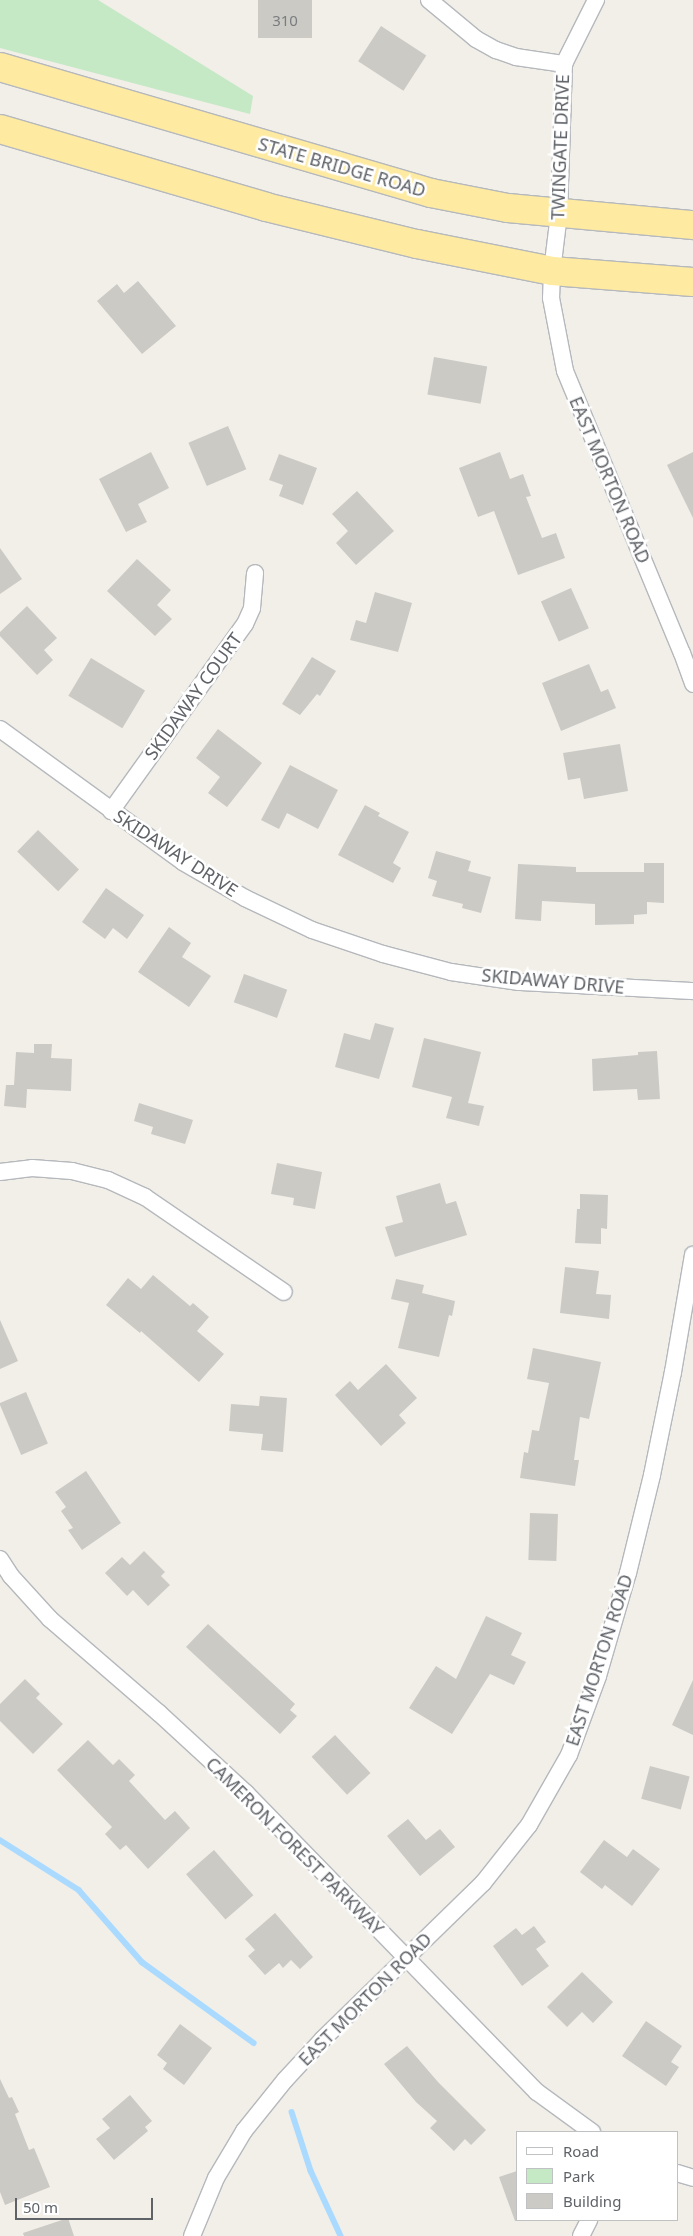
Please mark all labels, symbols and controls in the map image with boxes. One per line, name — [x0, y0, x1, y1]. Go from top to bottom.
house number: 310 — [272, 12, 298, 30]
street label: TWINGATE DRIVE — [547, 74, 573, 220]
street label: STATE BRIDGE ROAD — [256, 133, 428, 201]
street label: EAST MORTON ROAD — [565, 393, 655, 567]
street label: SKIDAWAY COURT — [140, 628, 246, 764]
street label: SKIDAWAY DRIVE — [110, 805, 242, 901]
street label: SKIDAWAY DRIVE — [481, 964, 625, 998]
street label: EAST MORTON ROAD — [561, 1571, 637, 1749]
street label: CAMERON FOREST PARKWAY — [202, 1753, 388, 1939]
street label: EAST MORTON ROAD — [294, 1928, 436, 2070]
legend — [516, 2131, 678, 2221]
text: Road — [563, 2141, 599, 2161]
text: Park — [563, 2166, 595, 2186]
scale bar — [18, 2188, 155, 2220]
text: Building — [563, 2191, 621, 2211]
text: 50 m — [23, 2197, 58, 2217]

